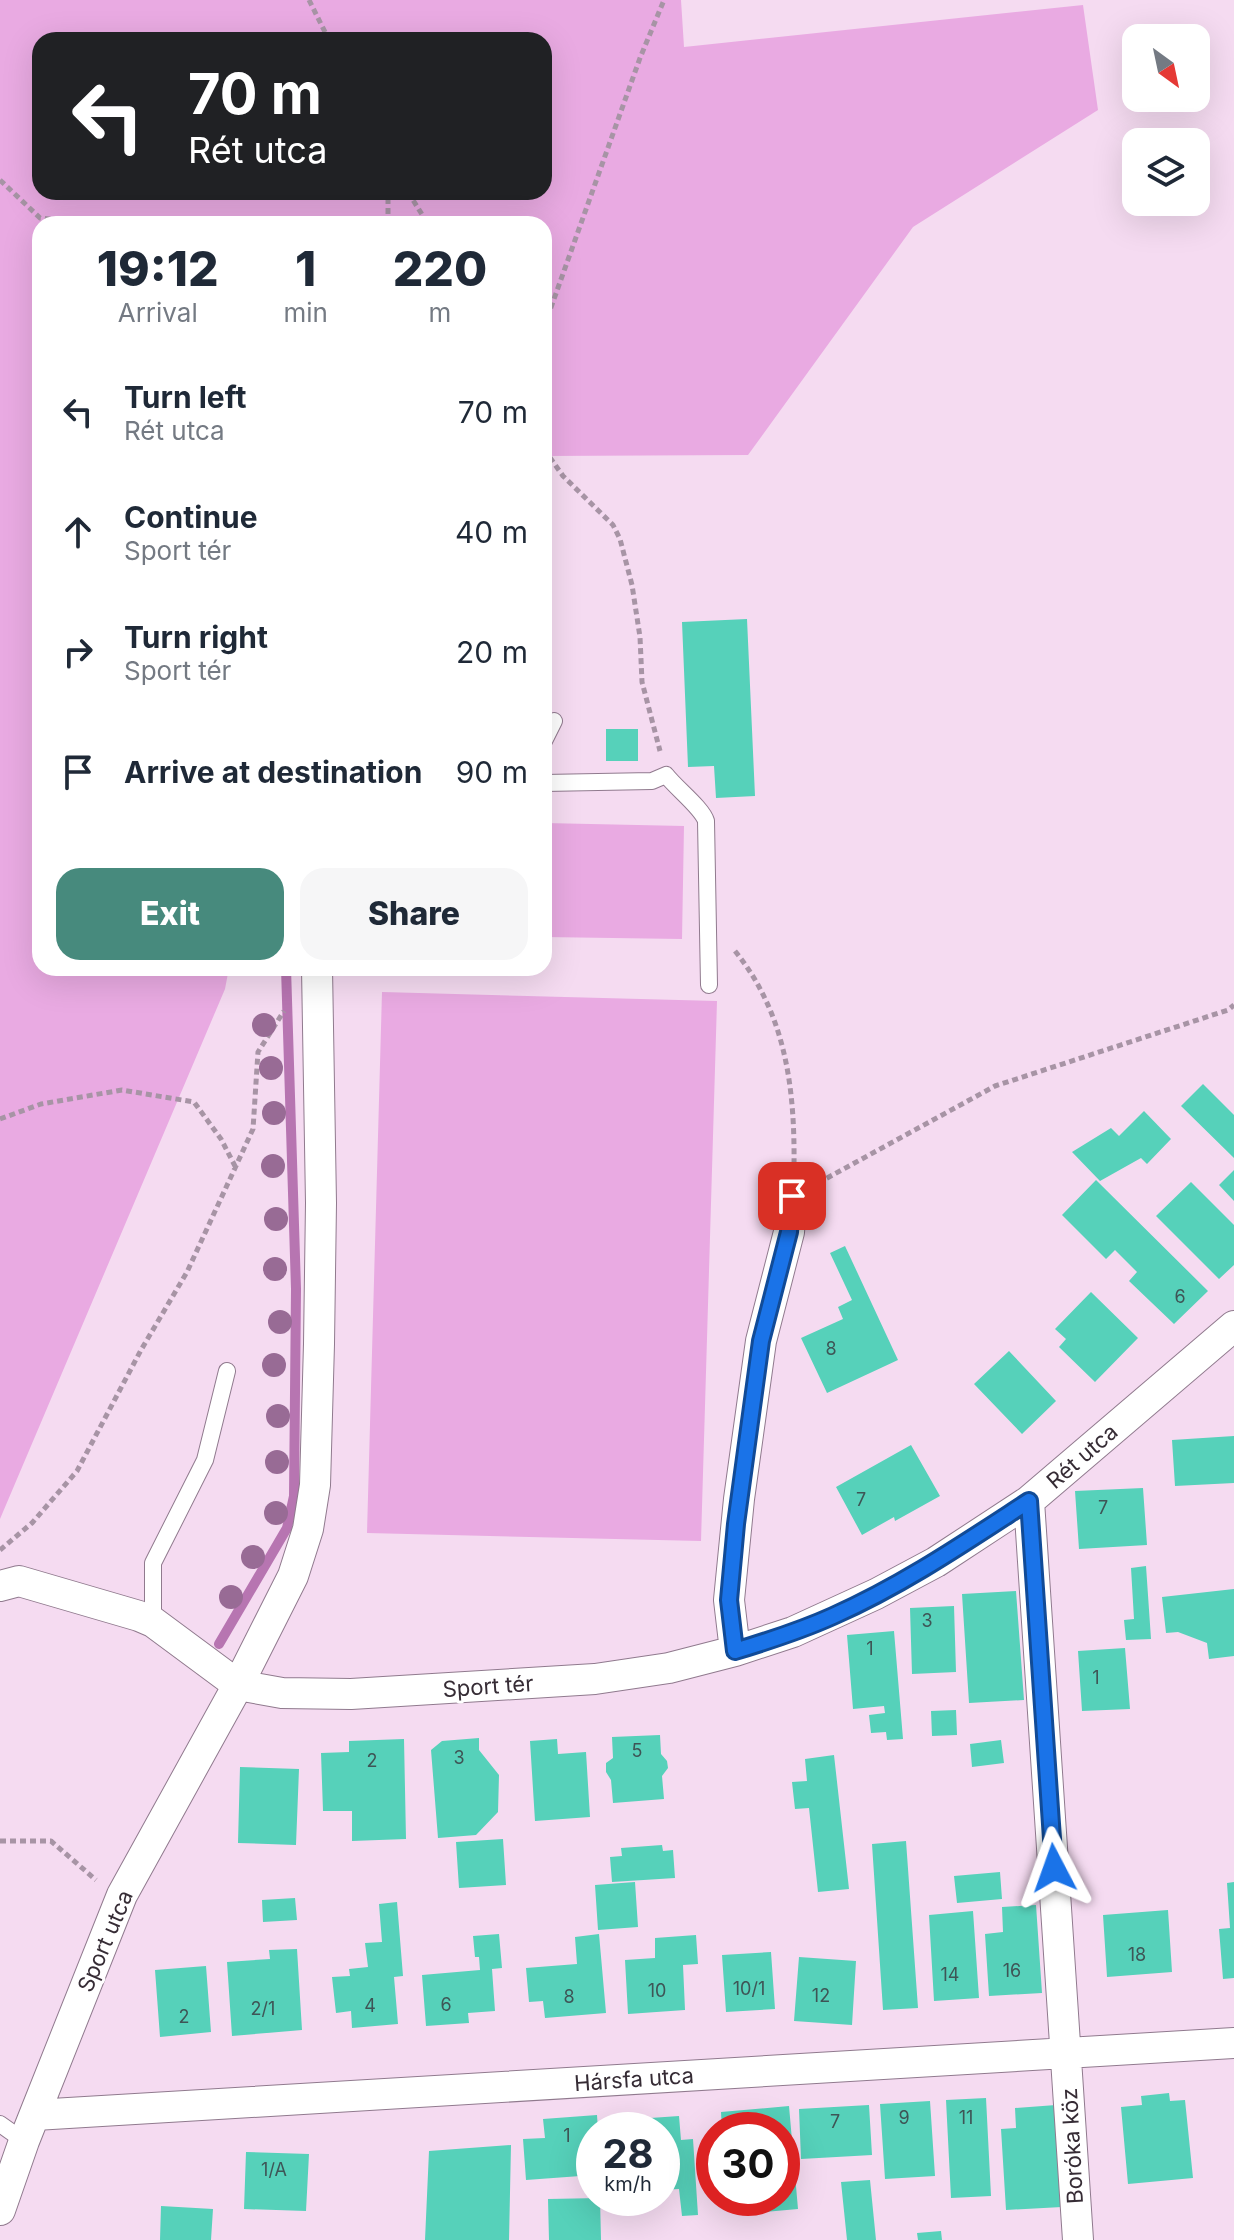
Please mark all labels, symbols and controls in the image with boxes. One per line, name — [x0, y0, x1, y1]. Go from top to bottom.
north arrow — [1122, 24, 1210, 112]
map controls — [1122, 24, 1210, 216]
text: 70 m — [188, 60, 322, 128]
icon: left — [56, 64, 160, 168]
text: Rét utca — [188, 128, 327, 172]
button: layers — [1122, 128, 1210, 216]
text: 19:12 — [97, 239, 219, 298]
text: 1 — [295, 239, 316, 298]
text: 220 — [393, 239, 487, 298]
text: Arrival — [118, 297, 198, 328]
text: min — [283, 297, 328, 328]
text: m — [429, 297, 451, 328]
text: Turn left — [124, 379, 246, 415]
icon: left — [56, 390, 100, 434]
text: 70 m — [458, 394, 528, 430]
text: Rét utca — [124, 415, 225, 446]
text: Continue — [124, 499, 258, 535]
icon: ahead — [56, 510, 100, 554]
text: 40 m — [455, 514, 528, 550]
text: Sport tér — [124, 535, 231, 566]
text: Turn right — [124, 619, 268, 655]
icon: right — [56, 630, 100, 674]
text: 20 m — [456, 634, 528, 670]
text: Sport tér — [124, 655, 231, 686]
icon: arrive — [56, 750, 100, 794]
text: Arrive at destination — [124, 754, 422, 790]
text: 90 m — [456, 754, 528, 790]
button: Exit — [56, 868, 284, 960]
button: Share — [300, 868, 528, 960]
pin — [758, 1162, 826, 1230]
icon: arrive — [770, 1174, 814, 1218]
house number: 6 — [1174, 1286, 1186, 1307]
house number: 8 — [825, 1338, 837, 1359]
street label: Rét utca — [1041, 1418, 1123, 1494]
house number: 7 — [856, 1489, 866, 1510]
house number: 7 — [1098, 1497, 1108, 1518]
house number: 3 — [921, 1610, 933, 1631]
house number: 1 — [866, 1638, 874, 1659]
house number: 1 — [1092, 1667, 1100, 1688]
street label: Sport tér — [442, 1670, 534, 1702]
house number: 5 — [632, 1740, 642, 1761]
house number: 3 — [453, 1747, 465, 1768]
house number: 2 — [367, 1750, 377, 1771]
position arrow — [1012, 1826, 1096, 1910]
street label: Sport utca — [72, 1886, 138, 1996]
house number: 18 — [1128, 1944, 1146, 1965]
house number: 16 — [1003, 1960, 1021, 1981]
house number: 14 — [941, 1964, 959, 1985]
house number: 10/1 — [733, 1978, 765, 1999]
house number: 10 — [648, 1980, 666, 2001]
house number: 12 — [812, 1985, 830, 2006]
house number: 8 — [563, 1986, 575, 2007]
house number: 6 — [440, 1994, 452, 2015]
house number: 4 — [364, 1995, 376, 2016]
house number: 2/1 — [251, 1998, 275, 2019]
house number: 2 — [179, 2006, 189, 2027]
street label: Hársfa utca — [573, 2062, 695, 2096]
street label: Boróka köz — [1056, 2087, 1088, 2205]
house number: 9 — [898, 2107, 910, 2128]
house number: 11 — [959, 2107, 973, 2128]
house number: 7 — [830, 2111, 840, 2132]
speed limit sign: 30 — [696, 2112, 800, 2216]
house number: 1 — [563, 2125, 571, 2146]
text: 28 — [602, 2129, 654, 2178]
house number: 1/A — [261, 2159, 287, 2180]
text: km/h — [604, 2172, 652, 2196]

